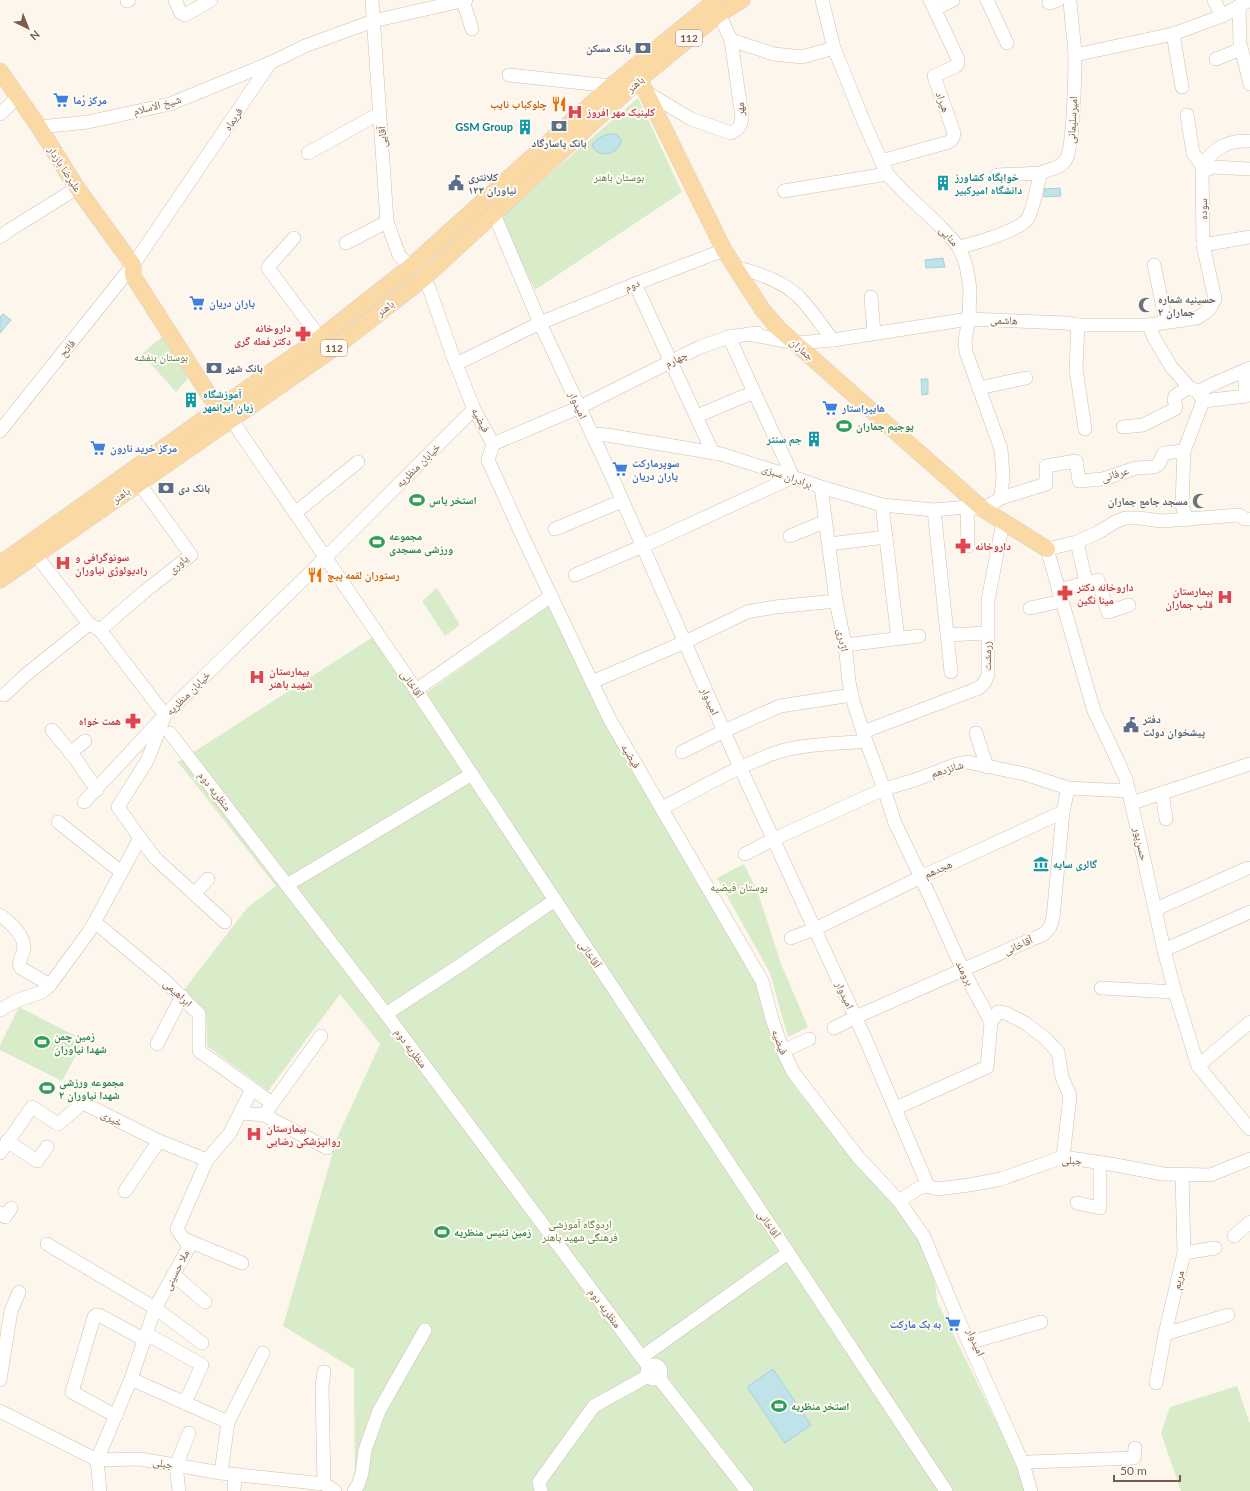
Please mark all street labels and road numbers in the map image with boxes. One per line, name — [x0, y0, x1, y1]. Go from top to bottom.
road number: 112 — [676, 30, 702, 46]
street label: باهنر — [622, 72, 646, 96]
street label: هیراد — [934, 90, 953, 114]
street label: شیخ الاسلام — [132, 92, 182, 118]
street label: امیرسلیمانی — [1064, 96, 1080, 144]
street label: مهر — [733, 102, 746, 117]
street label: فریماه — [220, 105, 245, 133]
street label: آقایی — [374, 126, 390, 148]
street label: علیرضا بازدار — [45, 142, 85, 195]
street label: سوده — [1196, 198, 1209, 220]
street label: منایی — [936, 223, 962, 249]
street label: دوم — [622, 276, 642, 294]
street label: باهنر — [372, 297, 396, 319]
street label: هاشمی — [990, 313, 1018, 327]
street label: جماران — [787, 335, 817, 363]
street label: فاتح — [56, 336, 78, 360]
road number: 112 — [321, 340, 347, 356]
street label: چهارم — [662, 348, 690, 370]
street label: امیدوار — [566, 388, 590, 421]
street label: فیضیه — [469, 405, 493, 435]
street label: خیابان منظریه — [393, 440, 443, 490]
street label: برادران سبزی — [760, 461, 814, 491]
street label: عرفانی — [1100, 463, 1131, 485]
street label: باهنر — [108, 484, 132, 506]
street label: یاوری — [165, 551, 192, 577]
street label: اژدری — [834, 628, 852, 652]
street label: زرمشت — [980, 641, 993, 671]
street label: آقاخانی — [398, 667, 426, 701]
street label: خیابان منظریه — [163, 668, 213, 718]
street label: امیدوار — [698, 684, 722, 717]
street label: فیضیه — [619, 741, 644, 771]
street label: شانزدهم — [929, 757, 965, 782]
street label: منظریه دوم — [195, 768, 235, 814]
street label: حسن‌پور — [1130, 825, 1151, 862]
street label: هجدهم — [922, 856, 955, 882]
street label: آقاخانی — [1001, 932, 1035, 958]
street label: آقاخانی — [576, 937, 604, 971]
street label: برومند — [953, 958, 977, 987]
street label: ابراهیمی — [161, 976, 195, 1010]
street label: امیدوار — [833, 978, 857, 1011]
street label: منظریه دوم — [391, 1025, 431, 1071]
street label: فیضیه — [770, 1027, 791, 1057]
street label: خیری — [99, 1107, 125, 1129]
street label: جبلی — [1061, 1152, 1083, 1168]
street label: آقاخانی — [755, 1207, 783, 1241]
street label: ملا حسینی — [160, 1247, 192, 1293]
street label: مریم — [1169, 1269, 1188, 1291]
street label: منظریه دوم — [585, 1285, 625, 1331]
street label: امیدوار — [964, 1325, 988, 1358]
street label: جبلی — [152, 1454, 174, 1472]

